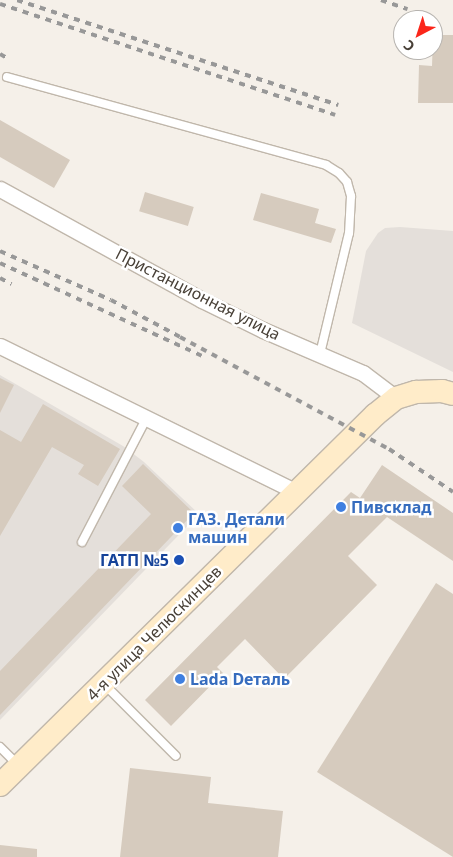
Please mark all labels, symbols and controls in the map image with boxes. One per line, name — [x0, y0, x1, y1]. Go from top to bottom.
north arrow — [393, 10, 443, 60]
text: С — [399, 36, 418, 56]
street label: Пристанционная улица — [113, 244, 283, 344]
place label: Пивсклад — [351, 497, 431, 517]
marker: Пивсклад — [335, 501, 347, 513]
place label: ГАЗ. Детали машин — [188, 509, 285, 547]
marker: ГАЗ. Детали машин — [172, 522, 184, 534]
place label: ГАТП №5 — [100, 550, 169, 570]
marker: ГАТП №5 — [173, 554, 185, 566]
street label: 4-я улица Челюскинцев — [83, 562, 225, 704]
place label: Lada Dеталь — [190, 669, 290, 689]
marker: Lada Dеталь — [174, 673, 186, 685]

